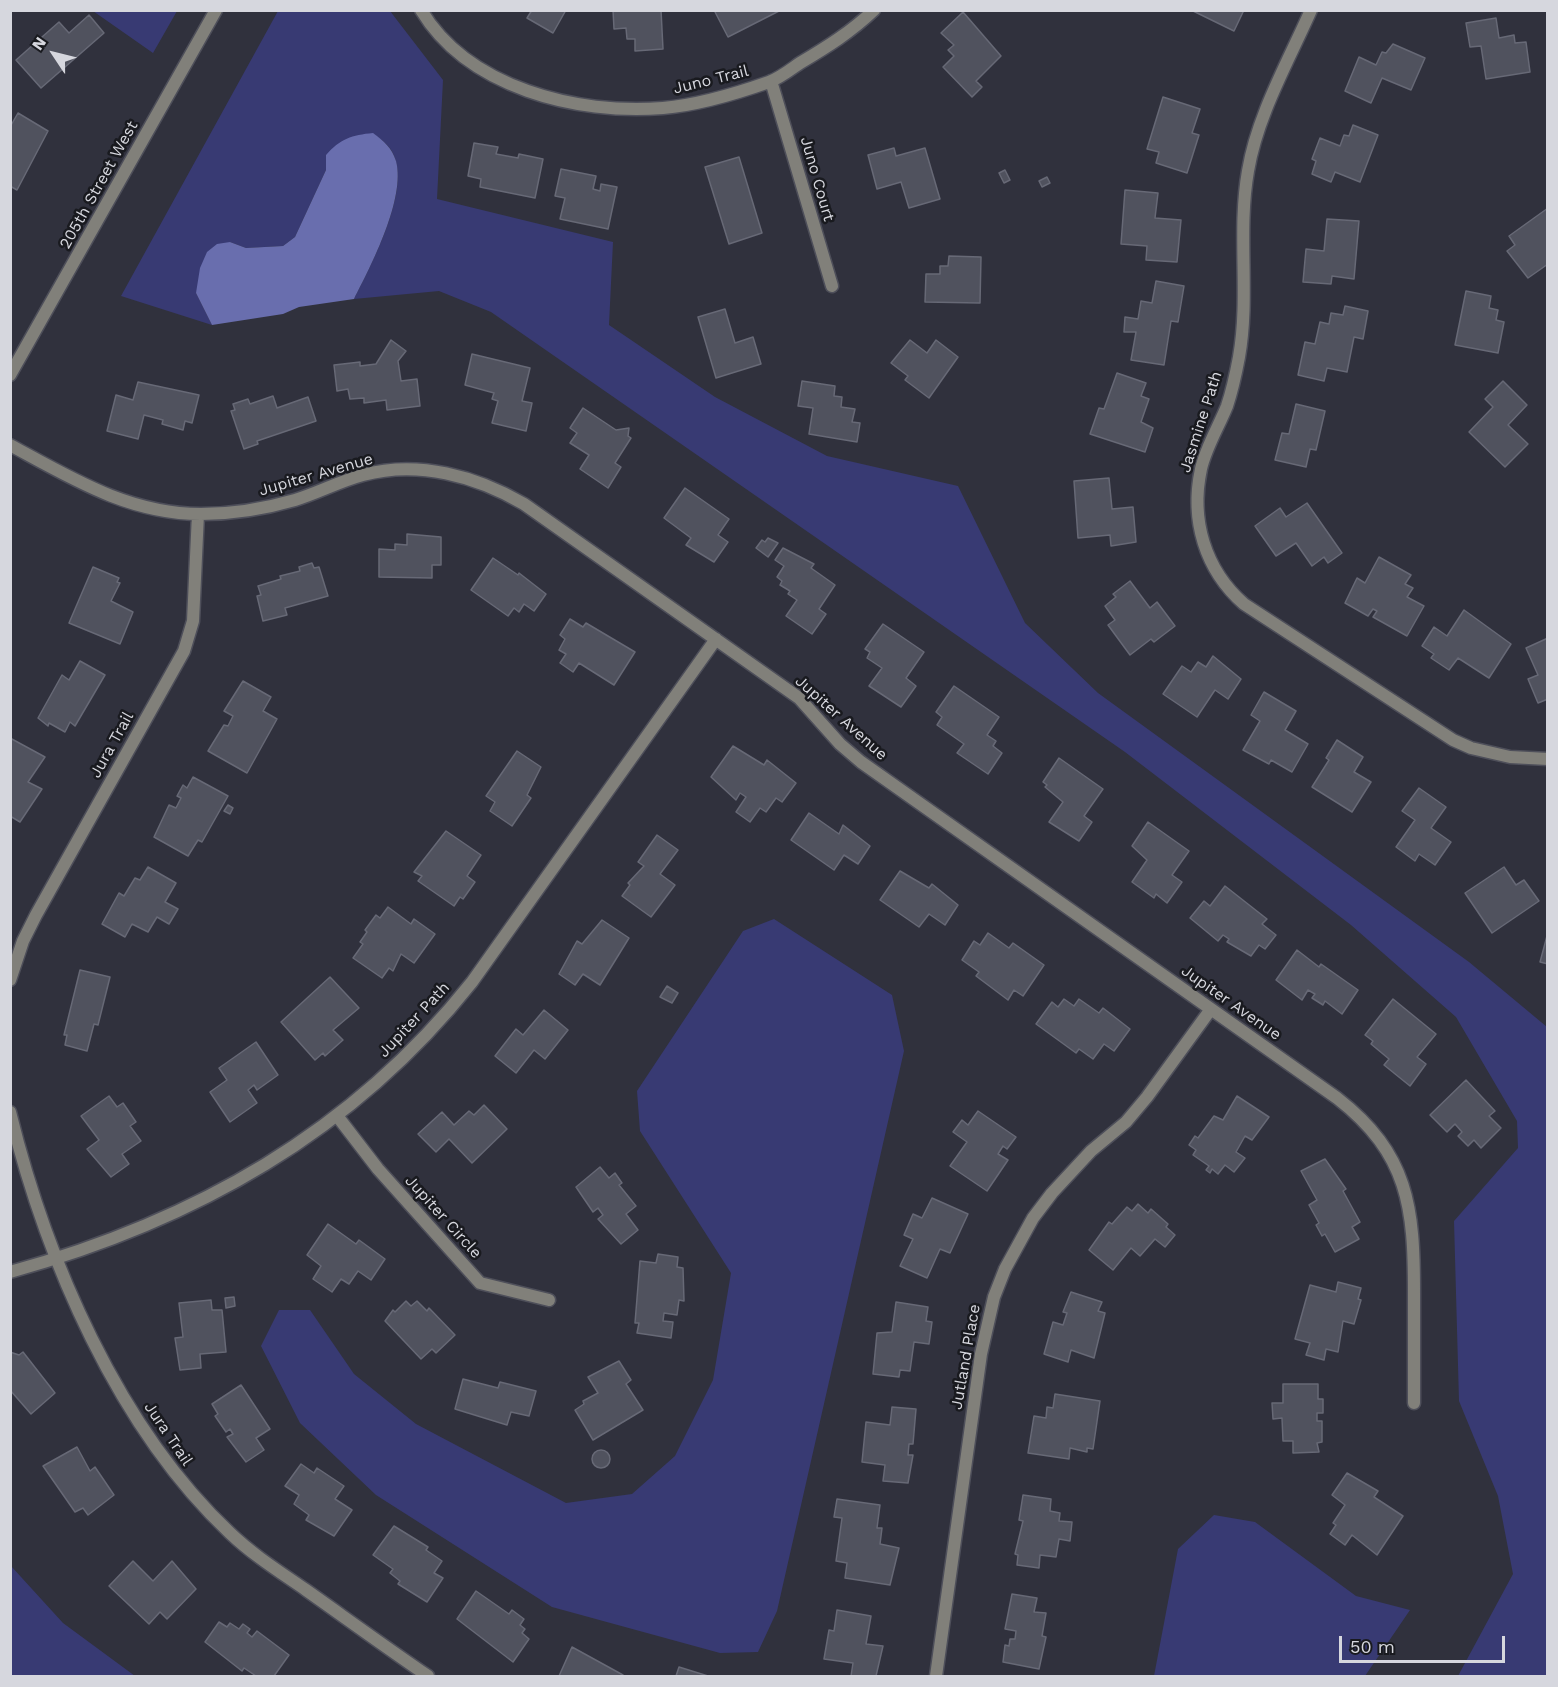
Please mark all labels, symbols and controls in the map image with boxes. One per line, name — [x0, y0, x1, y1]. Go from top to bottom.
north arrow — [24, 24, 84, 84]
text: N — [28, 33, 50, 54]
street label: Juno Trail — [671, 61, 751, 99]
street label: 205th Street West — [56, 118, 142, 252]
street label: Juno Court — [796, 135, 838, 223]
street label: Jasmine Path — [1176, 369, 1226, 475]
street label: Jupiter Avenue — [257, 450, 375, 500]
street label: Jupiter Avenue — [791, 672, 891, 764]
street label: Jura Trail — [86, 709, 138, 781]
street label: Jupiter Avenue — [1177, 961, 1285, 1045]
street label: Jupiter Path — [374, 978, 454, 1062]
street label: Jupiter Circle — [401, 1171, 485, 1263]
street label: Jutland Place — [947, 1303, 985, 1411]
street label: Jura Trail — [140, 1399, 196, 1469]
scale bar — [1342, 1624, 1508, 1662]
text: 50 m — [1350, 1636, 1395, 1657]

